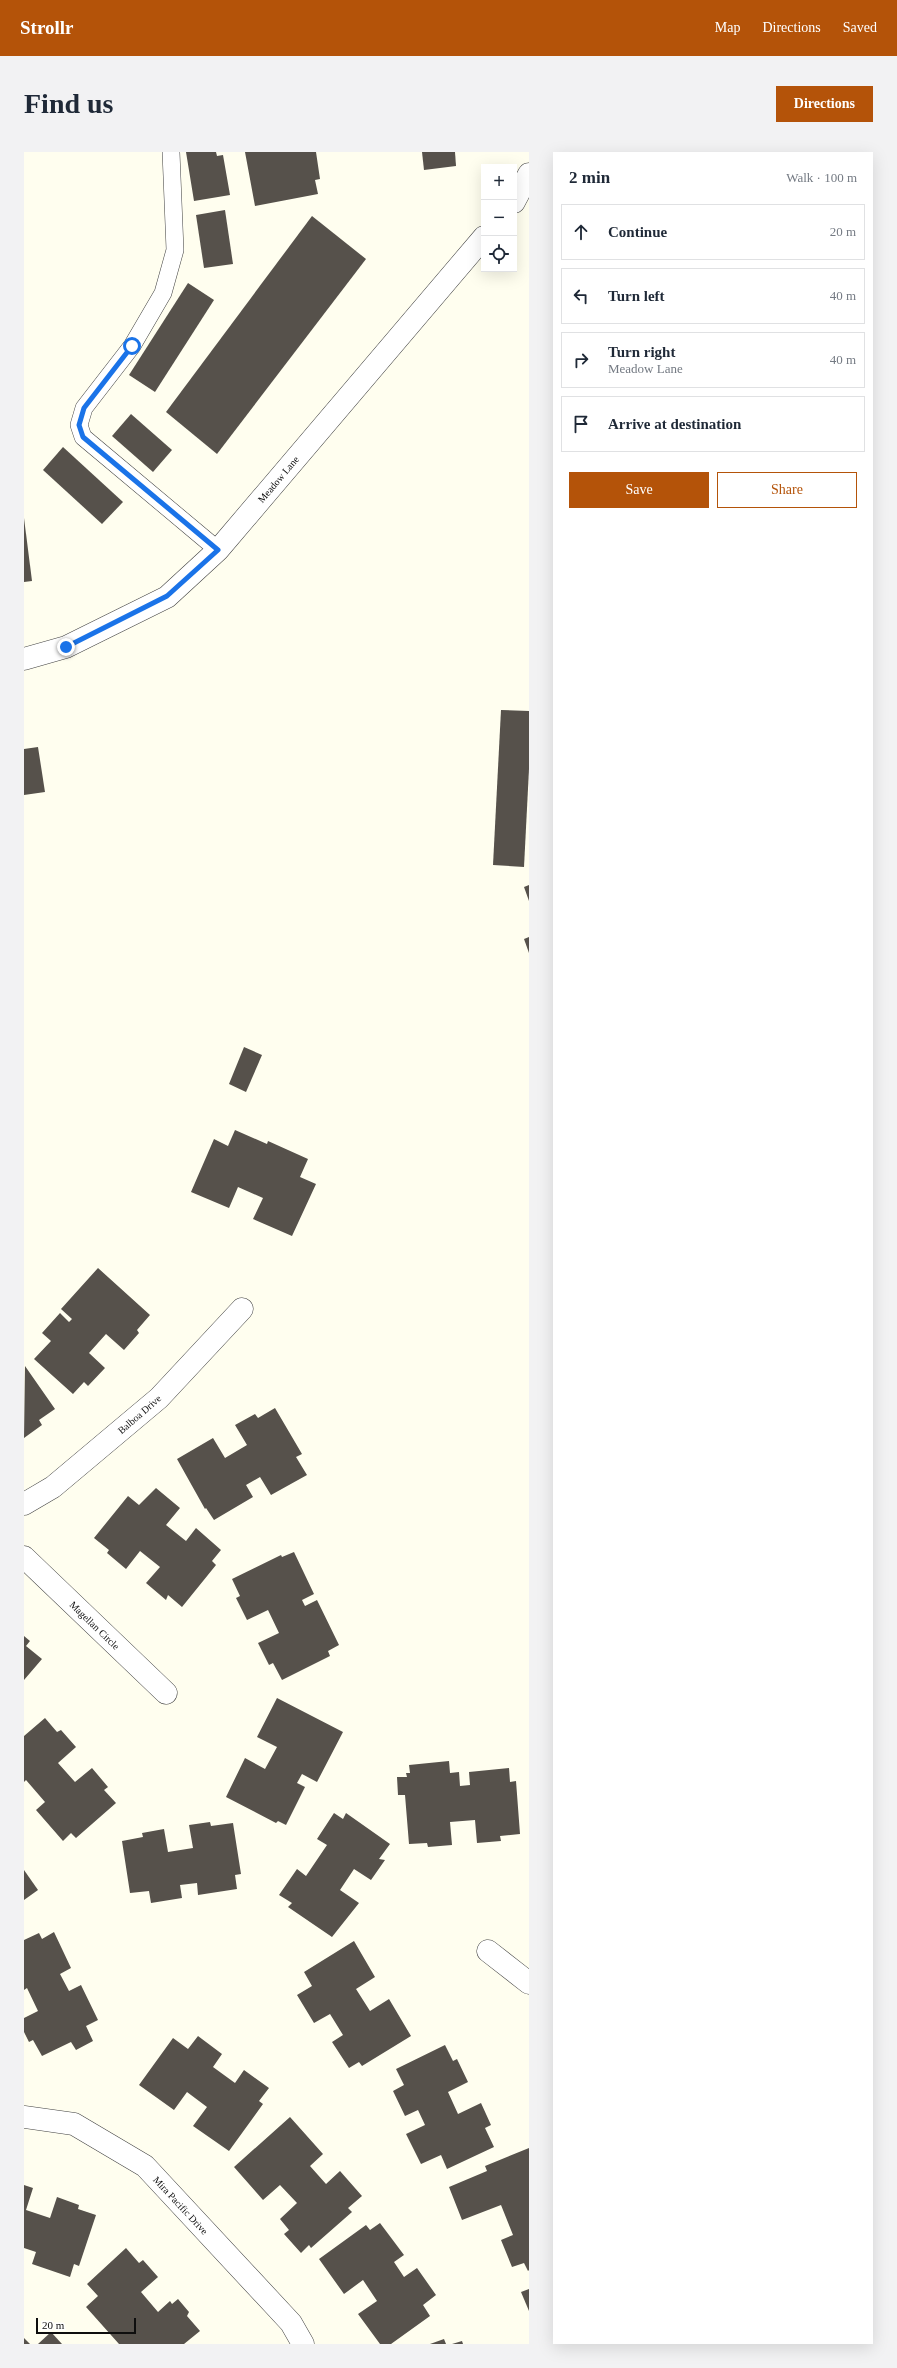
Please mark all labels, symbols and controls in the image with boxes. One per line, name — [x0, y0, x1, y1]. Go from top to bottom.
text: Strollr — [20, 17, 73, 38]
text: Map — [715, 20, 740, 35]
text: Directions — [762, 20, 821, 35]
text: Saved — [843, 20, 877, 35]
button: Directions — [776, 86, 873, 122]
text: Find us — [24, 88, 114, 119]
map controls — [481, 164, 517, 272]
button: + — [481, 164, 517, 200]
text: 2 min — [569, 168, 610, 187]
text: Walk · 100 m — [786, 170, 857, 185]
button: − — [481, 200, 517, 236]
icon: ahead — [570, 221, 592, 243]
text: Continue — [608, 224, 667, 240]
text: 20 m — [830, 224, 856, 239]
button: locate — [481, 236, 517, 272]
icon: left — [570, 285, 592, 307]
text: Turn left — [608, 288, 665, 304]
text: 40 m — [830, 288, 856, 303]
route start — [123, 337, 141, 355]
text: Turn right — [608, 344, 675, 360]
icon: right — [570, 349, 592, 371]
text: 40 m — [830, 352, 856, 367]
text: Meadow Lane — [608, 361, 683, 376]
icon: arrive — [570, 413, 592, 435]
text: Arrive at destination — [608, 416, 741, 432]
street label: Meadow Lane — [256, 453, 301, 505]
button: Save — [569, 472, 709, 508]
button: Share — [717, 472, 857, 508]
route end — [57, 638, 75, 656]
street label: Balboa Drive — [115, 1392, 164, 1436]
street label: Magellan Circle — [68, 1599, 122, 1652]
street label: Mira Pacific Drive — [151, 2174, 211, 2237]
scale bar — [36, 2316, 136, 2335]
text: 20 m — [42, 2319, 64, 2331]

